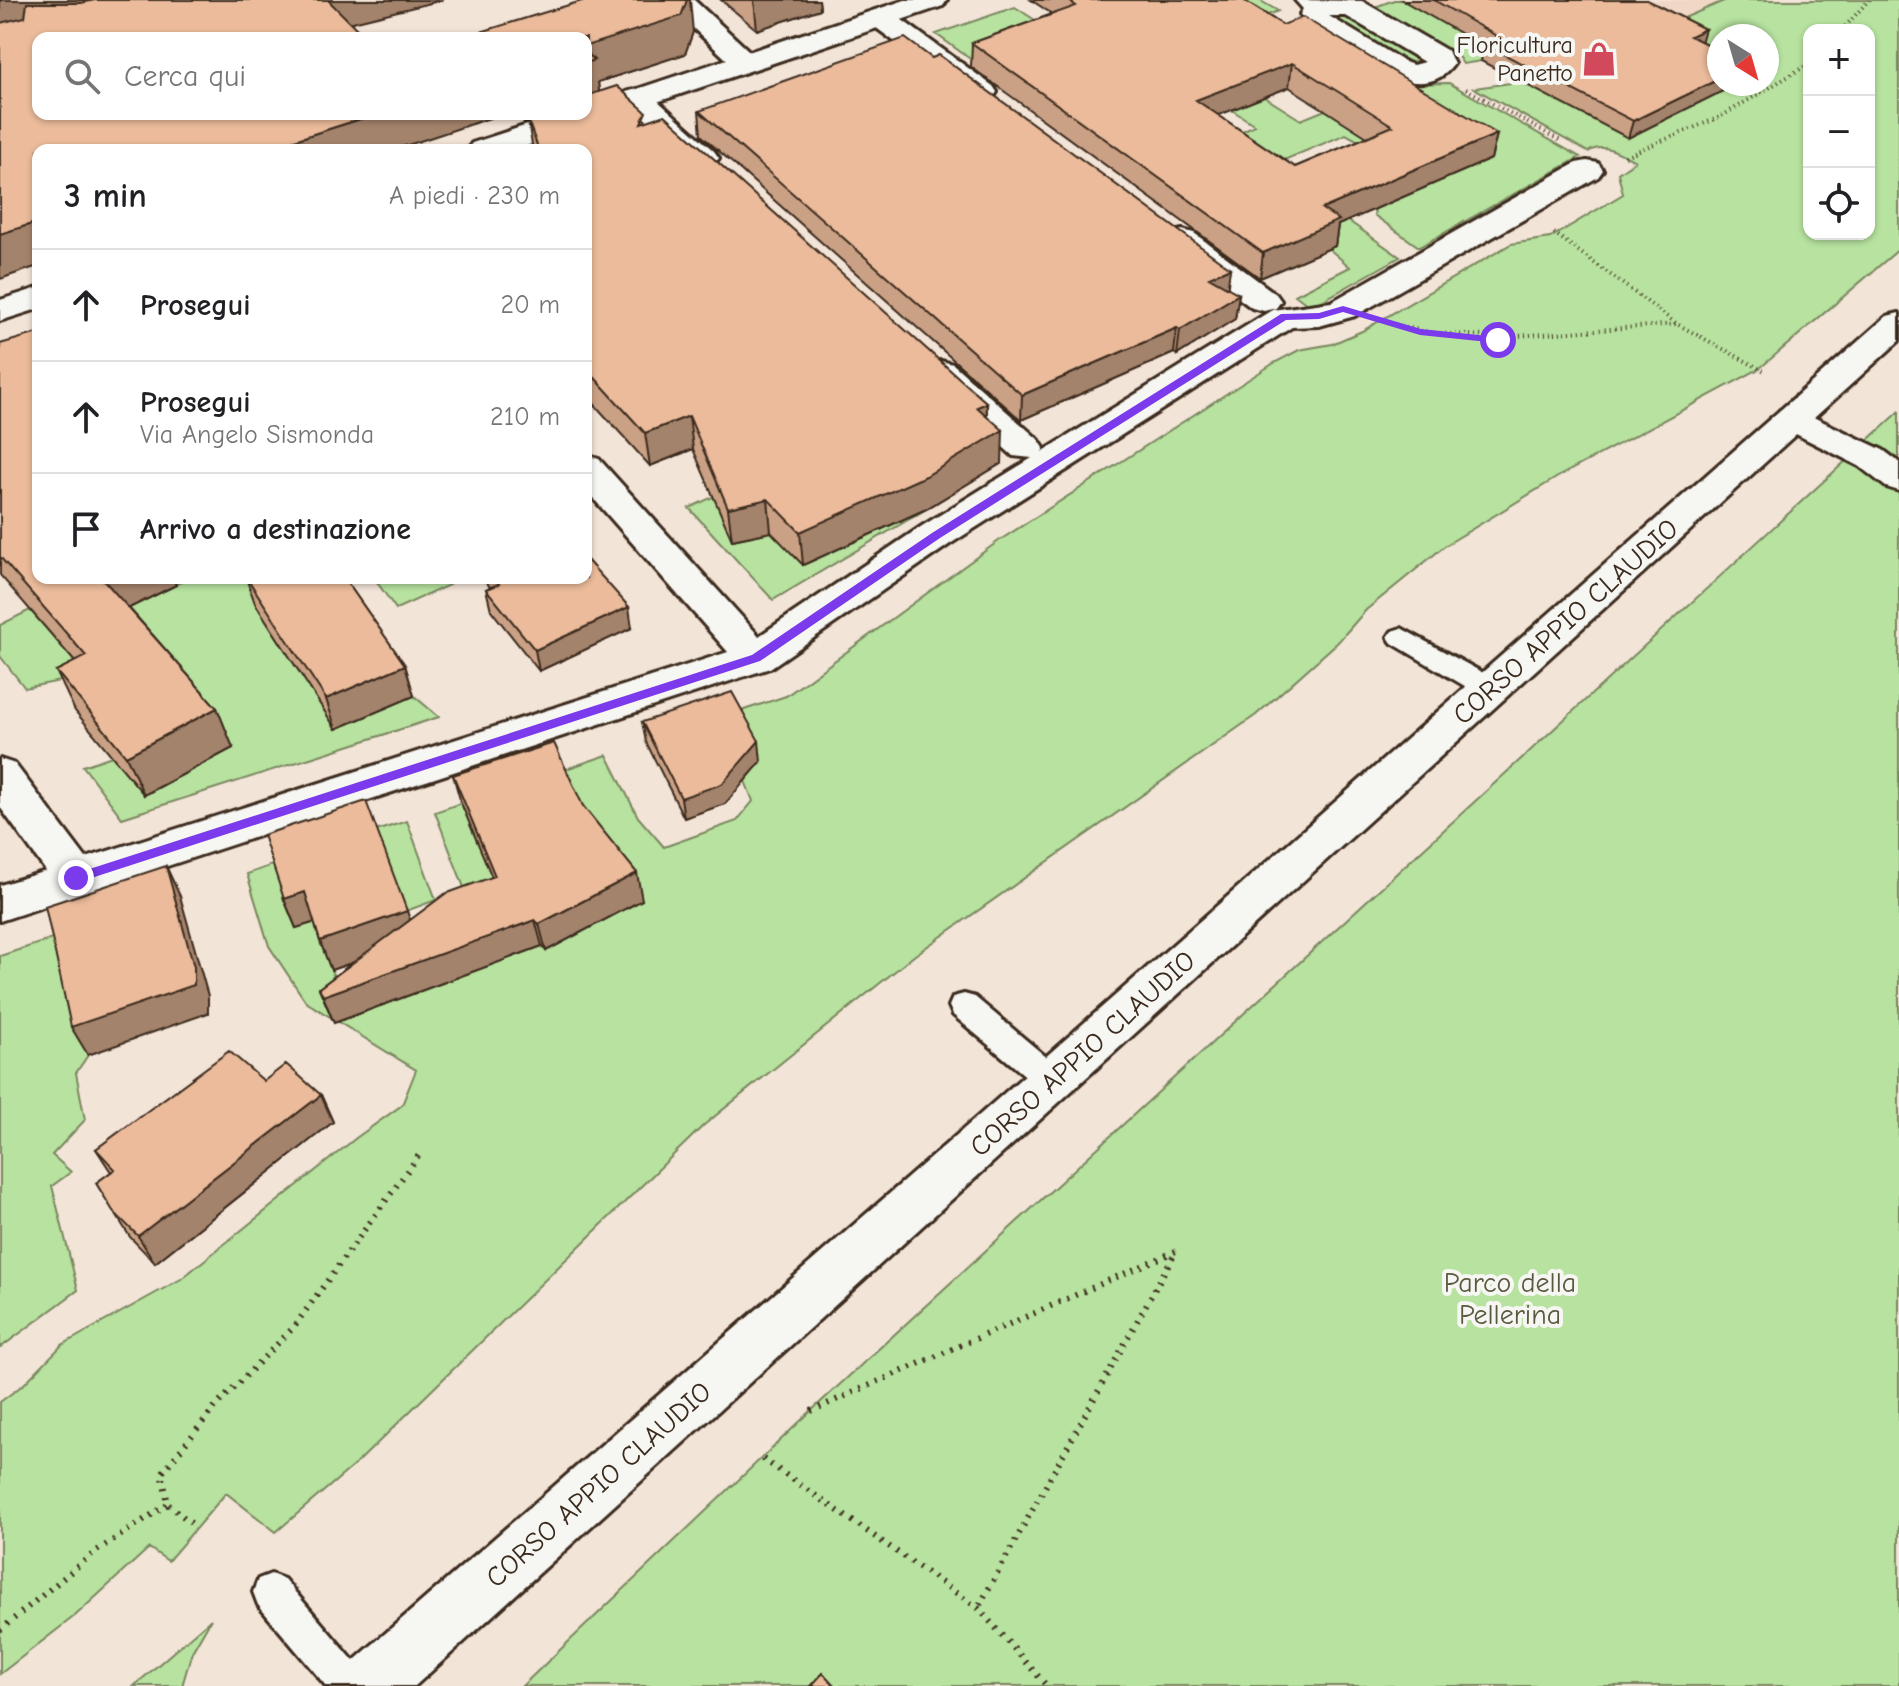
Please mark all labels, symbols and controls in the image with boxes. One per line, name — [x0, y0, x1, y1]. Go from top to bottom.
north arrow — [1707, 24, 1779, 96]
map controls — [1803, 24, 1875, 240]
button: + — [1803, 24, 1875, 96]
place label: Floricultura Panetto — [1457, 31, 1573, 87]
search box — [32, 32, 592, 120]
shop icon: Floricultura Panetto — [1580, 40, 1618, 78]
icon: search — [60, 54, 104, 98]
text: Cerca qui — [124, 59, 246, 94]
button: − — [1803, 96, 1875, 168]
button: locate — [1803, 168, 1875, 240]
text: 3 min — [64, 176, 147, 216]
text: A piedi · 230 m — [389, 181, 560, 211]
icon: ahead — [64, 283, 108, 327]
text: Prosegui — [140, 288, 251, 323]
text: 20 m — [500, 290, 560, 320]
route start — [1480, 322, 1516, 358]
text: Prosegui — [140, 385, 251, 420]
icon: ahead — [64, 395, 108, 439]
text: 210 m — [490, 402, 560, 432]
text: Via Angelo Sismonda — [140, 420, 374, 450]
icon: arrive — [64, 507, 108, 551]
text: Arrivo a destinazione — [140, 512, 411, 547]
street label: CORSO APPIO CLAUDIO — [1447, 512, 1685, 731]
route end — [58, 860, 94, 896]
street label: CORSO APPIO CLAUDIO — [964, 944, 1202, 1163]
park label: Parco della Pellerina — [1444, 1267, 1576, 1331]
street label: CORSO APPIO CLAUDIO — [480, 1375, 718, 1594]

